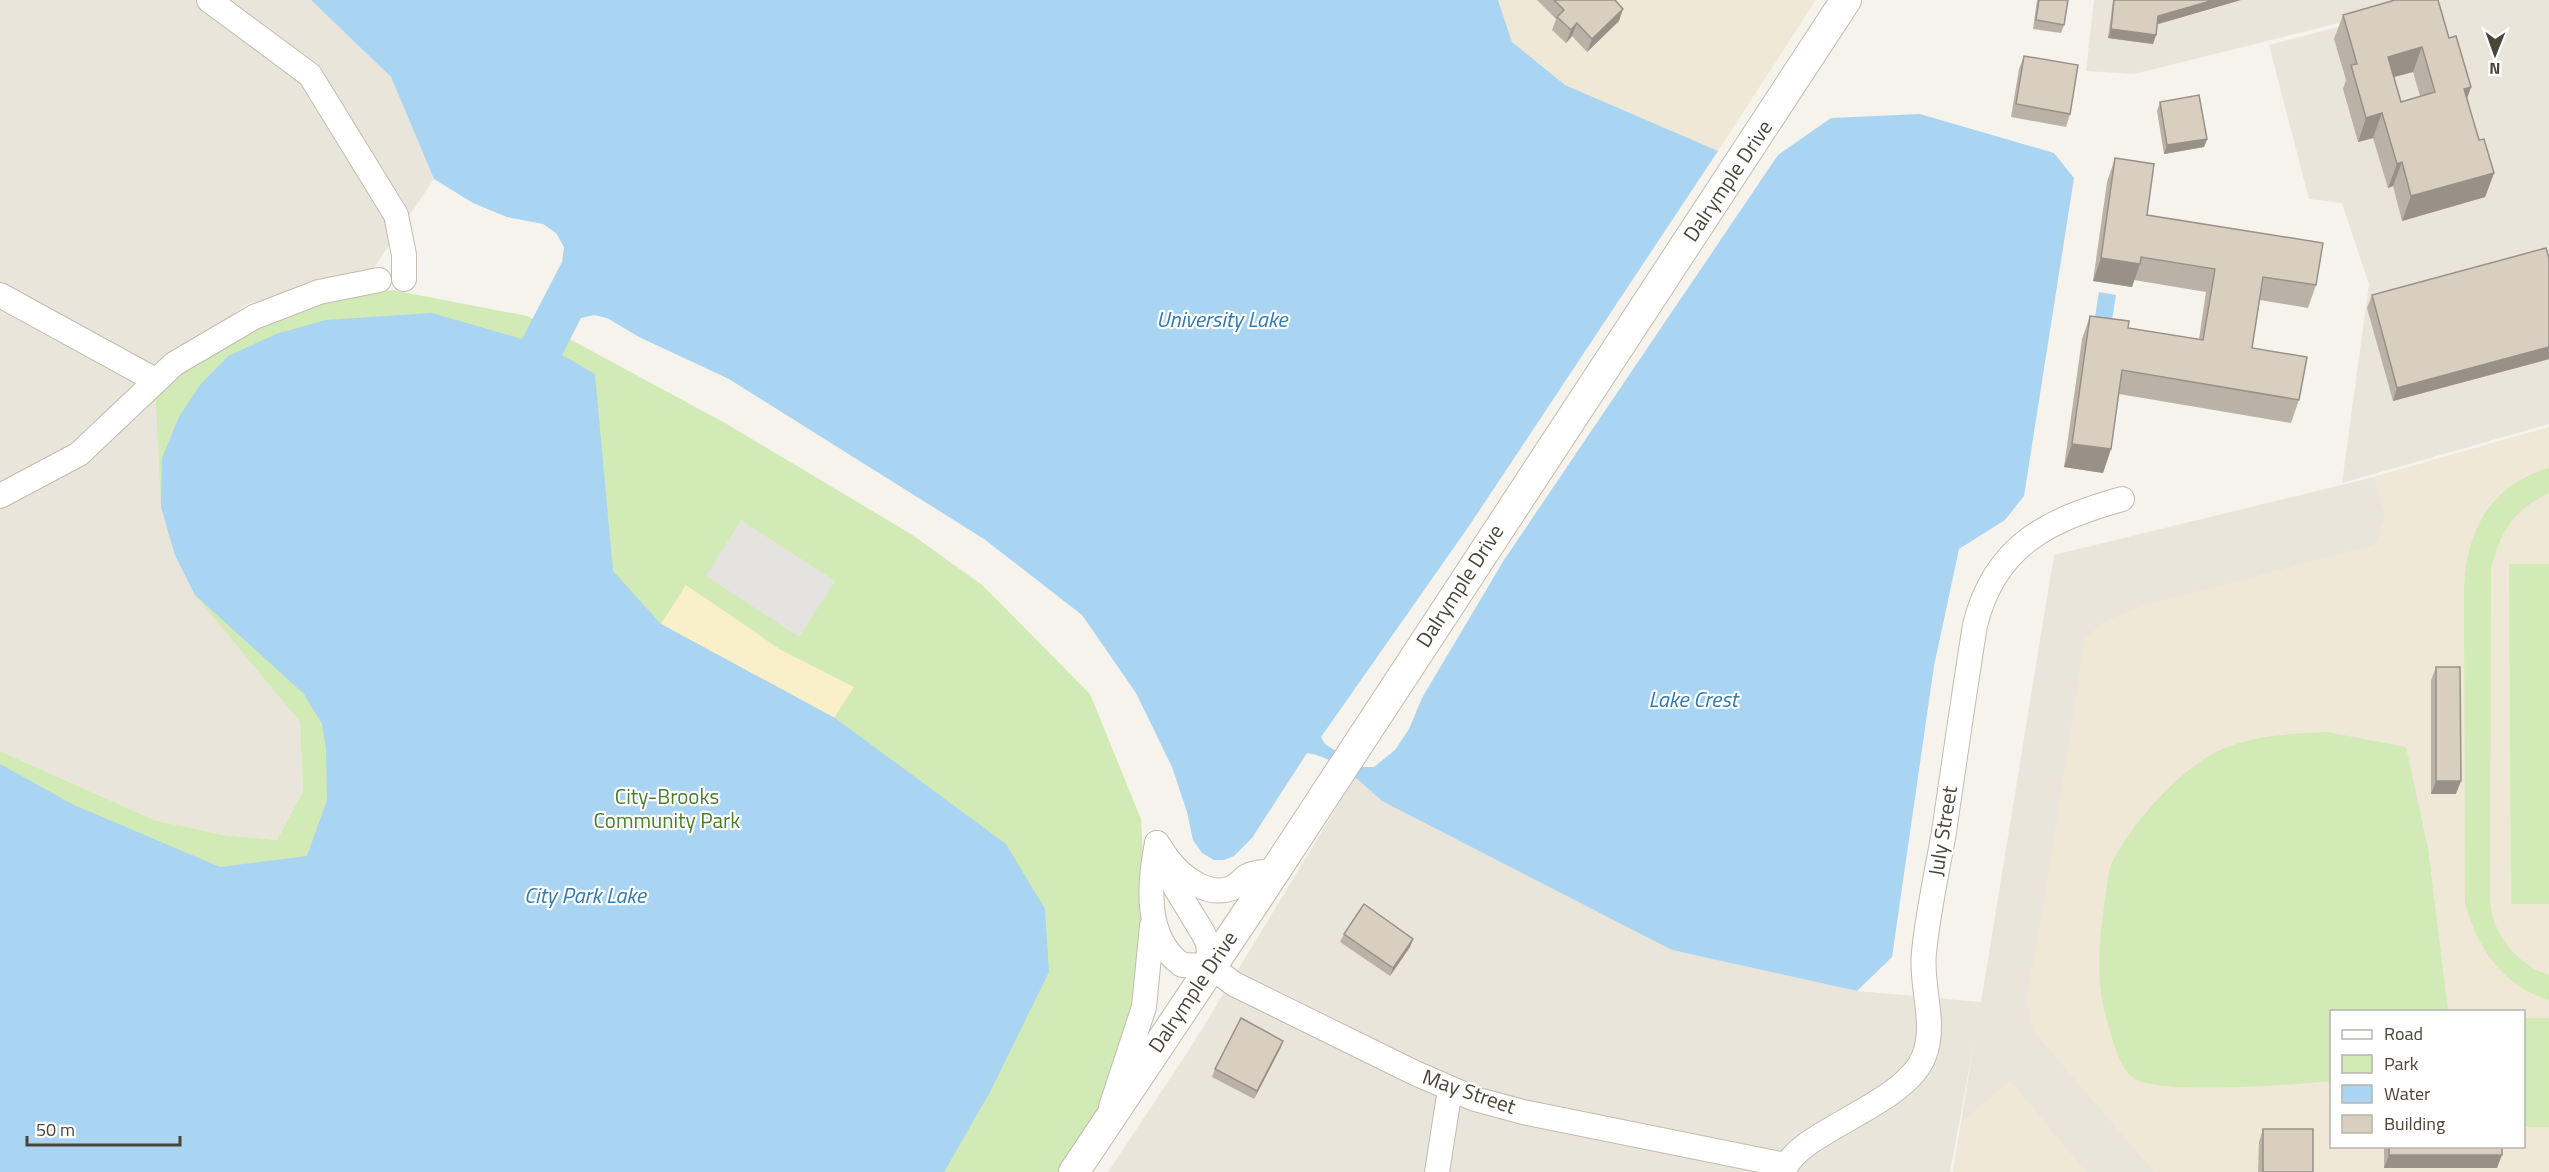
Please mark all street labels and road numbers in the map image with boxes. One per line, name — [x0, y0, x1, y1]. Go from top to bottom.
street label: Dalrymple Drive — [1674, 113, 1780, 248]
street label: Dalrymple Drive — [1407, 518, 1511, 653]
street label: July Street — [1919, 783, 1965, 878]
street label: Dalrymple Drive — [1139, 924, 1245, 1059]
street label: May Street — [1418, 1060, 1521, 1122]

